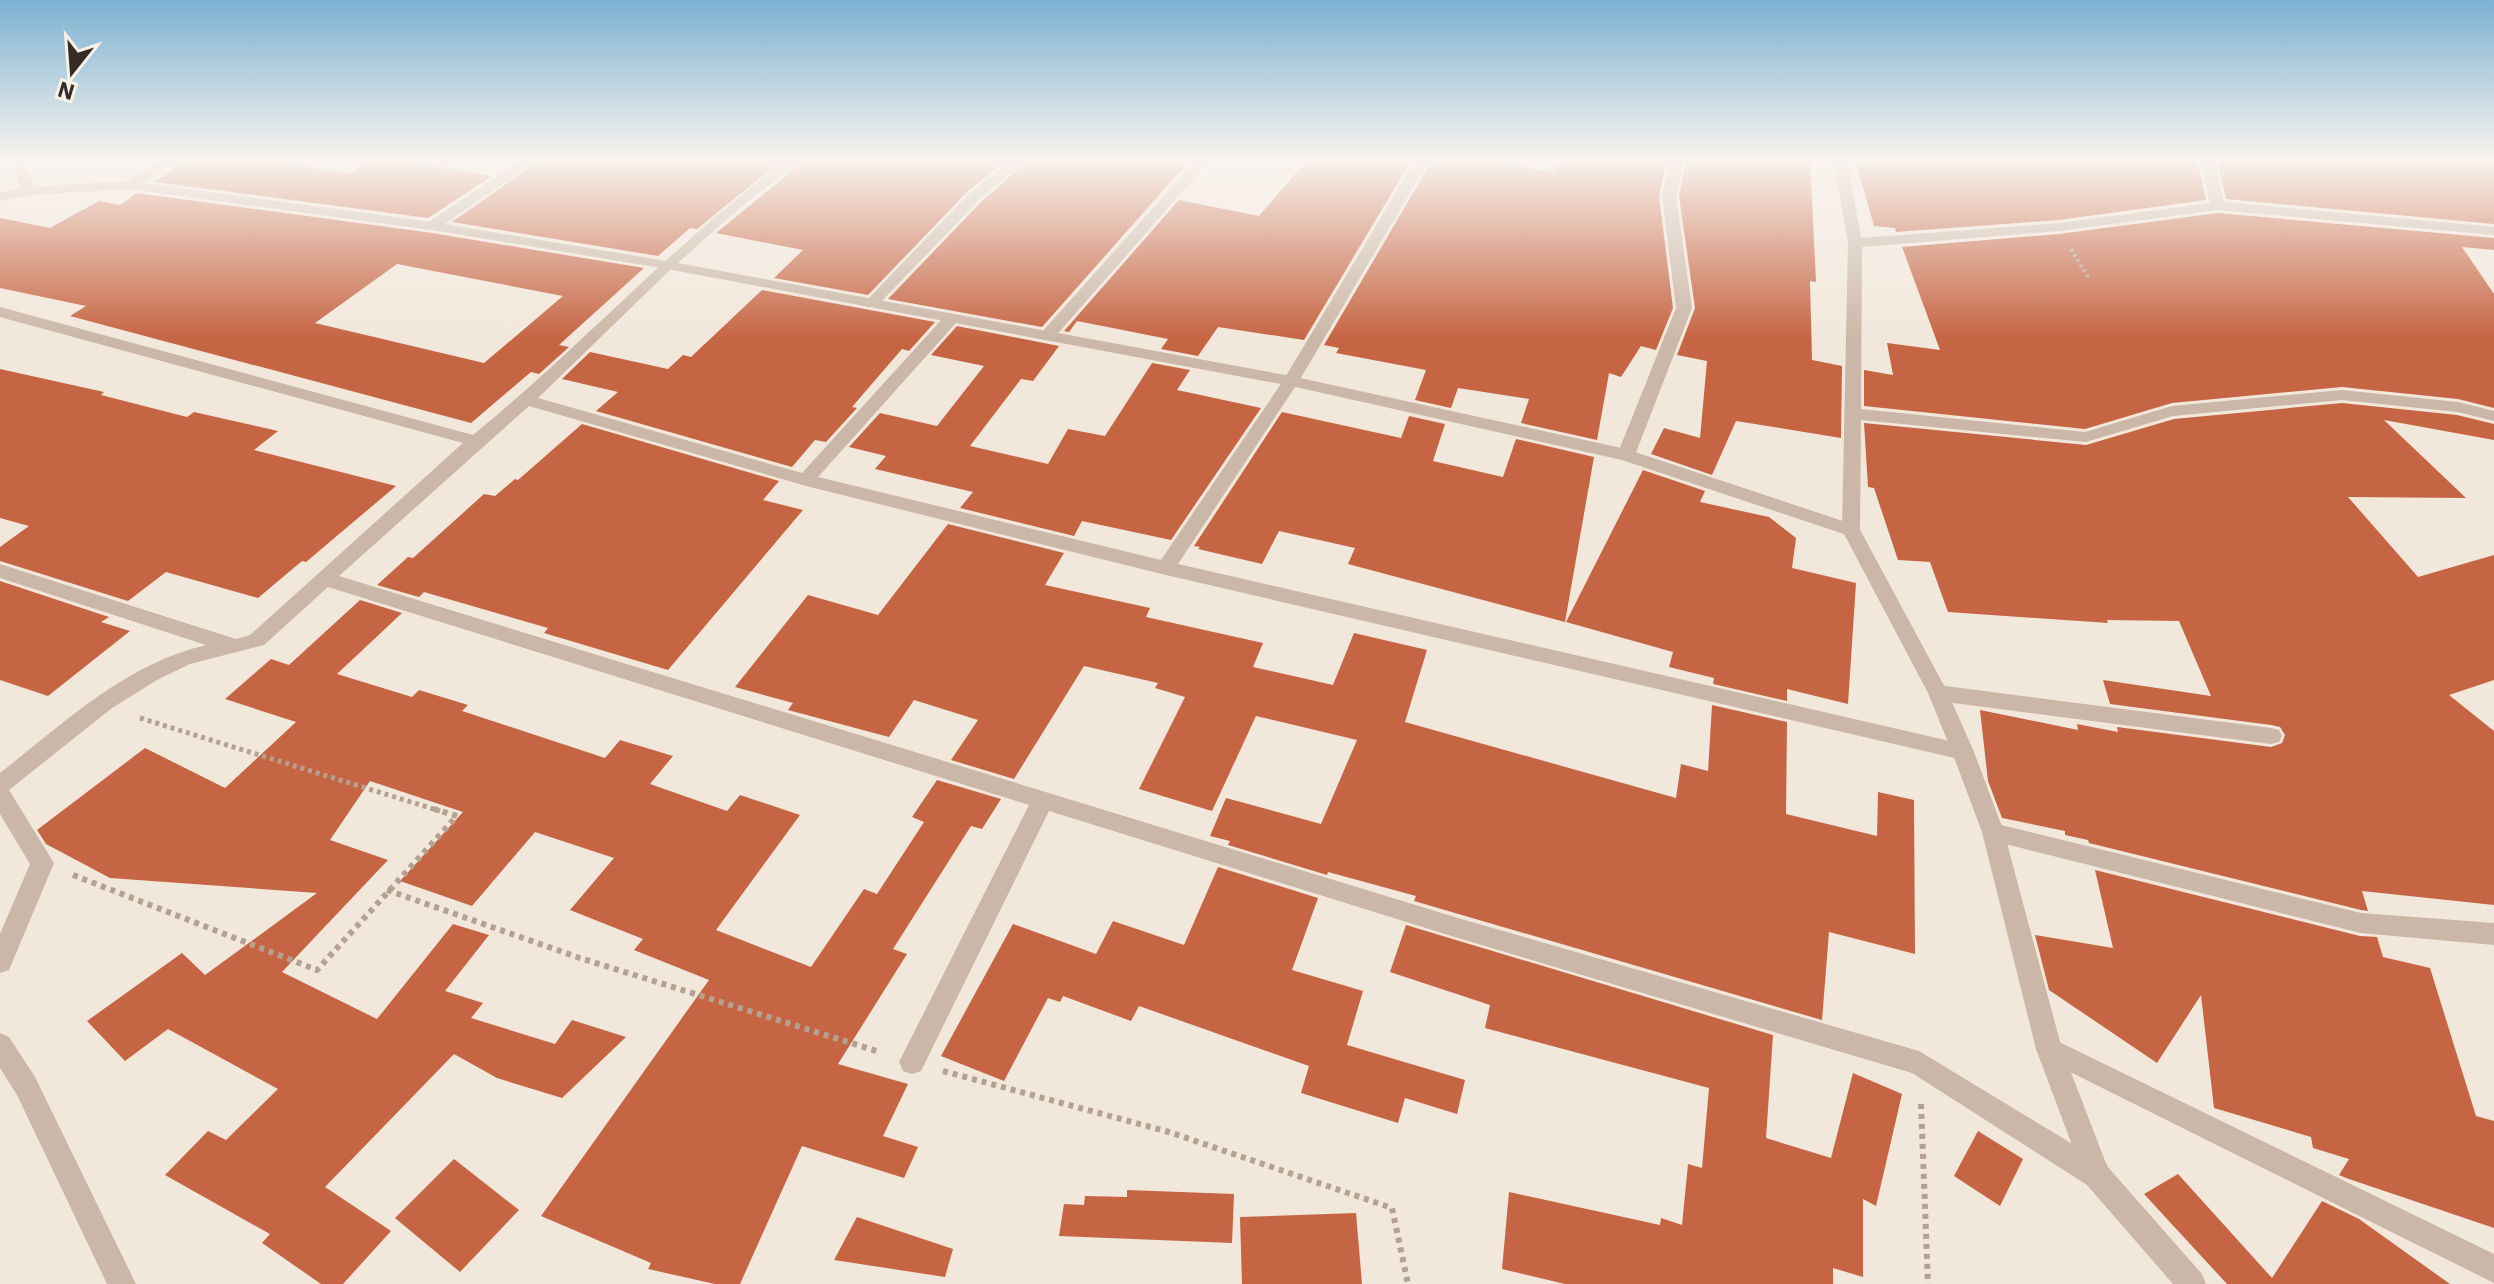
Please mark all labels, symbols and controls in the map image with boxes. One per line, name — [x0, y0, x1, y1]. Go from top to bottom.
north arrow — [32, 32, 112, 112]
text: N — [54, 75, 78, 108]

